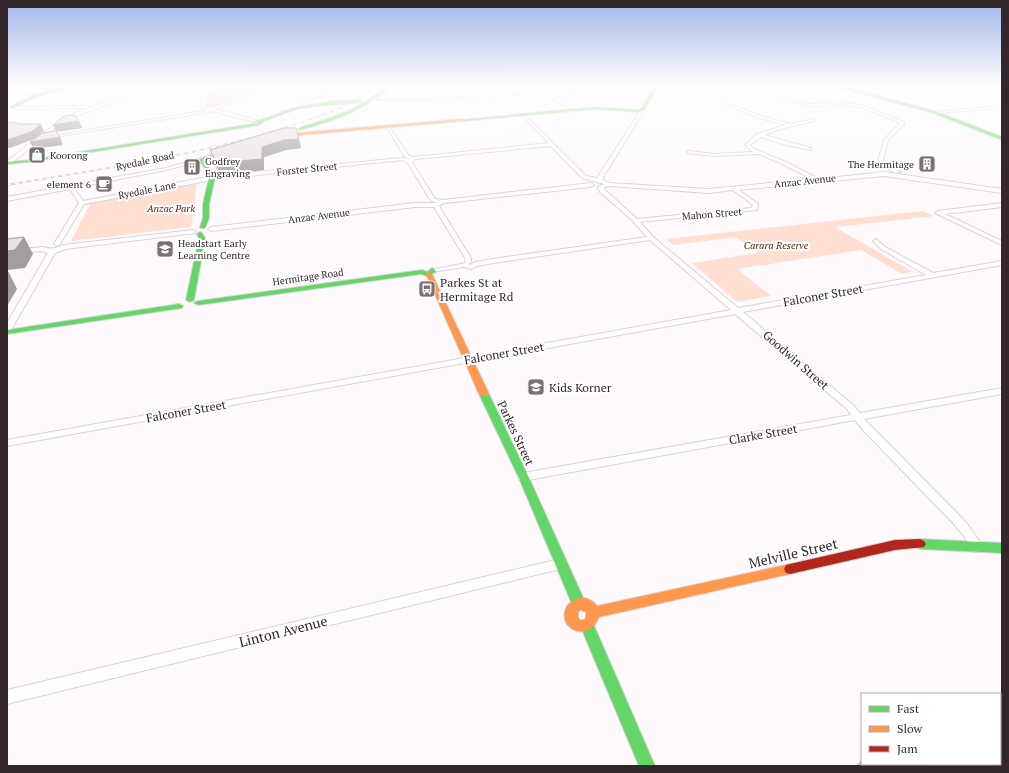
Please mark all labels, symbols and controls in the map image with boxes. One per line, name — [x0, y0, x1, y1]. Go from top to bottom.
shop icon: Koorong — [27, 145, 47, 165]
street label: Ryedale Road — [115, 148, 176, 174]
place label: Koorong — [50, 149, 88, 162]
building icon: The Hermitage — [917, 154, 937, 174]
place label: Godfrey Engraving — [205, 155, 251, 180]
building icon: Godfrey Engraving — [182, 157, 202, 177]
place label: The Hermitage — [848, 158, 914, 171]
street label: Forster Street — [276, 159, 338, 179]
street label: Anzac Avenue — [773, 171, 837, 191]
cafe icon: element 6 — [94, 174, 114, 194]
place label: element 6 — [47, 178, 92, 191]
street label: Ryedale Lane — [117, 178, 177, 202]
park label: Anzac Park — [146, 202, 195, 215]
street label: Mahon Street — [681, 205, 743, 223]
street label: Anzac Avenue — [287, 206, 351, 226]
place label: Headstart Early Learning Centre — [178, 237, 250, 262]
school or university icon: Headstart Early Learning Centre — [155, 239, 175, 259]
park label: Carara Reserve — [744, 239, 809, 252]
street label: Hermitage Road — [272, 266, 345, 288]
place label: Parkes St at Hermitage Rd — [440, 275, 514, 304]
bus stop icon: Parkes St at Hermitage Rd — [417, 279, 437, 299]
street label: Falconer Street — [782, 280, 865, 309]
street label: Goodwin Street — [760, 327, 832, 393]
street label: Falconer Street — [463, 338, 546, 367]
school or university icon: Kids Korner — [526, 377, 546, 397]
place label: Kids Korner — [549, 380, 612, 395]
street label: Falconer Street — [145, 396, 228, 425]
street label: Parkes Street — [494, 398, 538, 468]
street label: Clarke Street — [728, 421, 799, 447]
street label: Melville Street — [747, 533, 840, 572]
street label: Linton Avenue — [237, 611, 329, 651]
legend — [861, 693, 1001, 765]
text: Fast — [897, 701, 920, 716]
text: Slow — [897, 721, 923, 736]
text: Jam — [897, 741, 918, 756]

